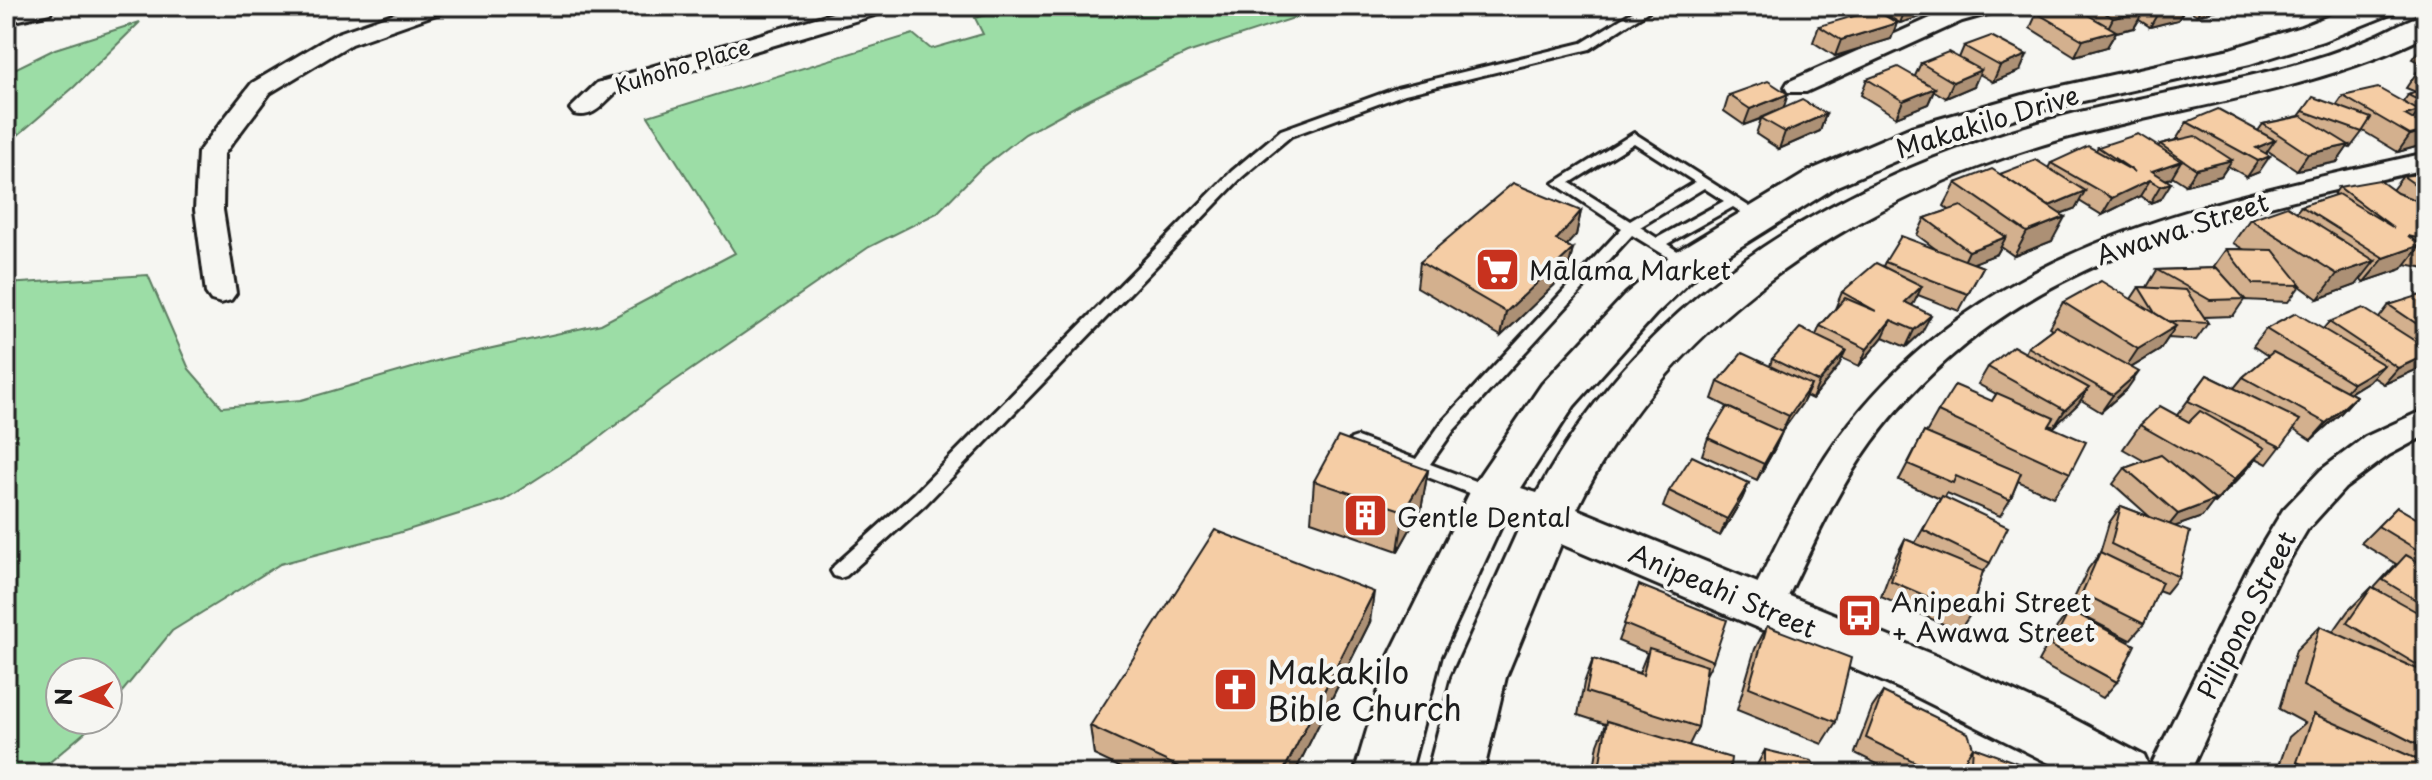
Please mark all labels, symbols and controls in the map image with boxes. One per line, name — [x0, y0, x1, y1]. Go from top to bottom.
street label: Kuhoho Place — [611, 29, 753, 101]
street label: Makakilo Drive — [1891, 75, 2083, 167]
street label: Awawa Street — [2091, 182, 2273, 274]
supermarket icon: Mālama Market — [1474, 245, 1522, 293]
place label: Mālama Market — [1529, 250, 1731, 289]
building icon: Gentle Dental — [1342, 492, 1390, 540]
place label: Gentle Dental — [1397, 497, 1571, 536]
street label: Pilipono Street — [2187, 524, 2305, 706]
street label: Anipeahi Street — [1623, 533, 1823, 647]
place label: Anipeahi Street + Awawa Street — [1891, 582, 2095, 651]
bus stop icon: Anipeahi Street + Awawa Street — [1836, 592, 1884, 640]
place label: Makakilo Bible Church — [1267, 647, 1462, 732]
north arrow — [44, 656, 124, 736]
church icon: Makakilo Bible Church — [1212, 665, 1260, 713]
text: N — [46, 687, 79, 706]

